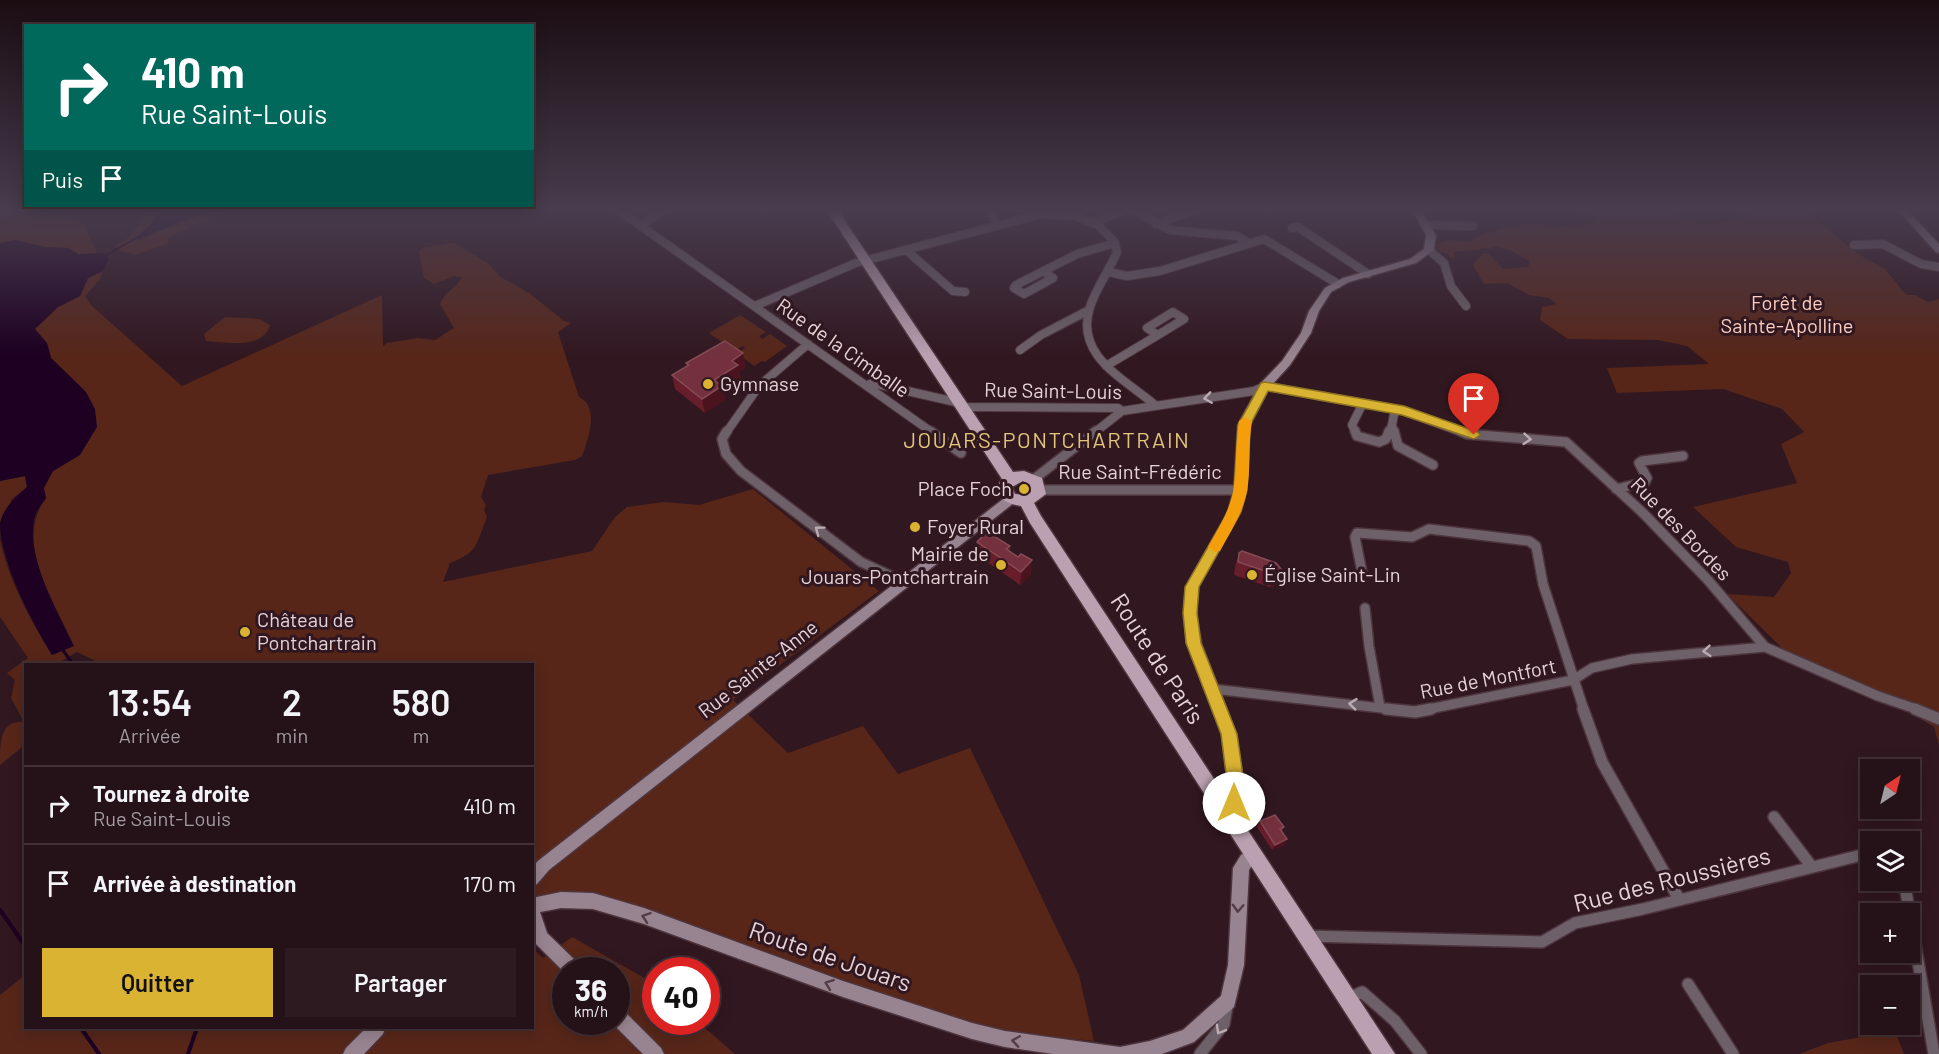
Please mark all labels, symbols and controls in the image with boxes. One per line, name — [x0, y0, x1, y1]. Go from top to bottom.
text: 410 m — [141, 46, 245, 96]
icon: right — [42, 48, 120, 126]
text: Rue Saint-Louis — [141, 97, 327, 129]
icon: arrive — [95, 162, 128, 195]
text: Puis — [42, 166, 83, 192]
park label: Forêt de Sainte-Apolline — [1721, 290, 1853, 337]
street label: Rue de la Cimballe — [772, 292, 915, 402]
place label: Gymnase — [720, 371, 799, 395]
pin — [1448, 373, 1499, 435]
marker: Gymnase — [701, 377, 715, 391]
street label: Rue Saint-Louis — [984, 377, 1122, 403]
icon: arrive — [1457, 382, 1490, 415]
one-way arrow — [1203, 391, 1213, 403]
district label: JOUARS-PONTCHARTRAIN — [904, 426, 1190, 452]
one-way arrow — [1522, 432, 1531, 445]
street label: Rue Saint-Frédéric — [1058, 459, 1222, 483]
street label: Rue des Bordes — [1626, 472, 1737, 585]
place label: Place Foch — [918, 476, 1012, 500]
marker: Place Foch — [1017, 482, 1031, 496]
place label: Foyer Rural — [927, 514, 1024, 538]
marker: Foyer Rural — [908, 520, 922, 534]
one-way arrow — [814, 526, 825, 537]
place label: Mairie de Jouars-Pontchartrain — [801, 541, 989, 588]
marker: Mairie de Jouars-Pontchartrain — [994, 558, 1008, 572]
place label: Église Saint-Lin — [1264, 562, 1401, 586]
marker: Église Saint-Lin — [1245, 568, 1259, 582]
street label: Route de Paris — [1105, 587, 1211, 729]
place label: Château de Pontchartrain — [257, 607, 377, 654]
street label: Rue Sainte-Anne — [693, 614, 822, 722]
marker: Château de Pontchartrain — [238, 625, 252, 639]
one-way arrow — [1703, 644, 1712, 657]
street label: Rue de Montfort — [1418, 653, 1558, 703]
text: 13:54 — [108, 680, 192, 723]
text: 2 — [282, 680, 302, 723]
text: 580 — [392, 680, 450, 723]
one-way arrow — [1348, 698, 1357, 711]
text: Arrivée — [119, 723, 181, 747]
text: min — [276, 723, 308, 747]
text: m — [413, 723, 429, 747]
north arrow — [1860, 759, 1920, 819]
map controls — [1860, 759, 1920, 1035]
position arrow — [1202, 771, 1266, 835]
text: Tournez à droite — [93, 780, 250, 806]
icon: right — [42, 789, 75, 822]
text: 410 m — [463, 792, 516, 818]
text: Rue Saint-Louis — [93, 806, 231, 830]
button: layers — [1860, 831, 1920, 891]
street label: Rue des Roussières — [1570, 840, 1773, 917]
icon: arrive — [42, 867, 75, 900]
text: Arrivée à destination — [93, 870, 296, 896]
text: 170 m — [463, 870, 516, 896]
button: + — [1860, 903, 1920, 963]
one-way arrow — [1232, 904, 1245, 913]
one-way arrow — [641, 912, 652, 925]
street label: Route de Jouars — [746, 914, 915, 997]
button: Quitter — [42, 948, 273, 1017]
button: Partager — [285, 948, 516, 1017]
speed limit sign: 40 — [642, 957, 720, 1035]
text: 36 — [575, 971, 607, 1007]
button: − — [1860, 975, 1920, 1035]
one-way arrow — [825, 978, 835, 991]
text: km/h — [574, 1002, 608, 1020]
one-way arrow — [1216, 1024, 1227, 1034]
one-way arrow — [1011, 1035, 1020, 1047]

